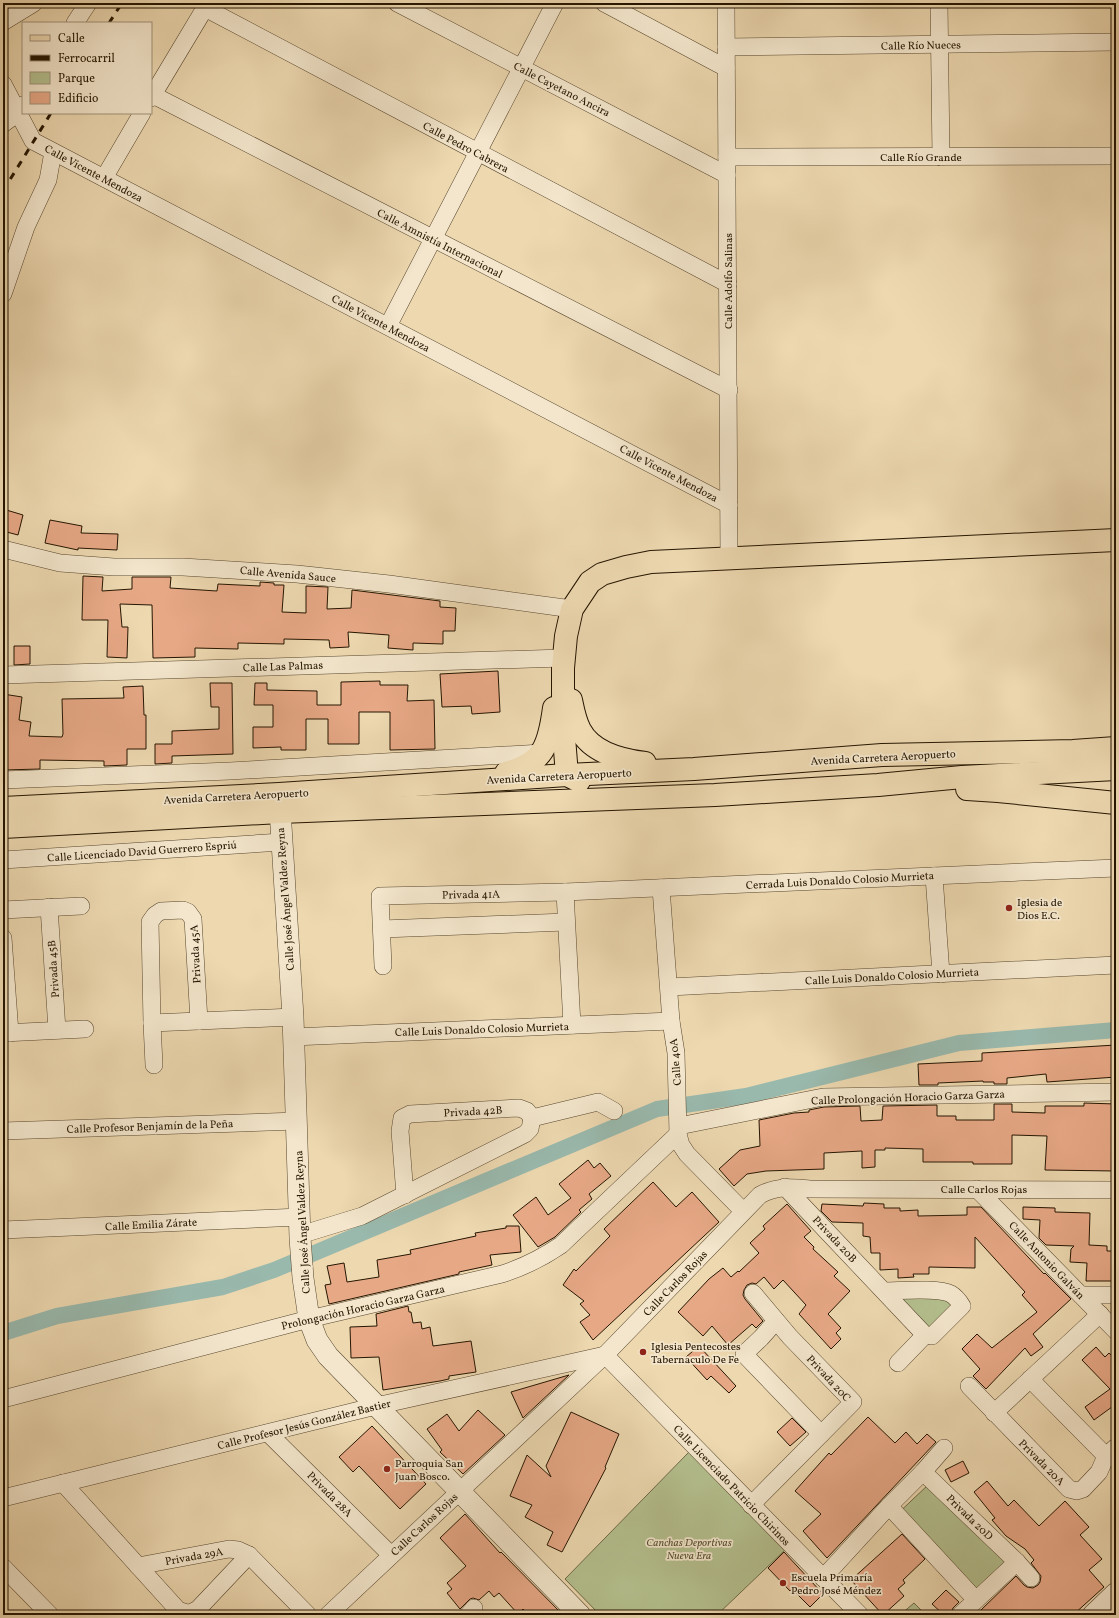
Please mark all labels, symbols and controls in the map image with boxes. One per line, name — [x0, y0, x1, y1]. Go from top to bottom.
legend — [22, 22, 152, 114]
text: Calle — [58, 31, 85, 47]
street label: Calle Río Nueces — [881, 38, 961, 55]
text: Ferrocarril — [58, 51, 115, 67]
street label: Calle Cayetano Ancira — [510, 59, 613, 121]
text: Parque — [58, 71, 95, 87]
text: Edificio — [58, 91, 98, 107]
street label: Calle Pedro Cabrera — [420, 119, 511, 178]
street label: Calle Vicente Mendoza — [42, 142, 146, 207]
street label: Calle Río Grande — [880, 151, 962, 166]
street label: Calle Amnistía Internacional — [374, 206, 505, 283]
street label: Calle Adolfo Salinas — [722, 233, 737, 329]
street label: Calle Vicente Mendoza — [329, 292, 433, 357]
street label: Calle Vicente Mendoza — [617, 442, 721, 507]
street label: Calle Avenida Sauce — [239, 564, 336, 587]
street label: Calle Las Palmas — [243, 659, 324, 676]
street label: Avenida Carretera Aeropuerto — [810, 747, 956, 770]
street label: Avenida Carretera Aeropuerto — [486, 766, 632, 789]
street label: Avenida Carretera Aeropuerto — [163, 786, 309, 809]
street label: Calle José Ángel Valdez Reyna — [274, 826, 299, 971]
street label: Calle Licenciado David Guerrero Espriú — [47, 838, 237, 867]
street label: Cerrada Luis Donaldo Colosio Murrieta — [746, 869, 935, 894]
street label: Privada 41A — [442, 887, 500, 904]
place label: Iglesia de Dios E.C. — [1017, 896, 1062, 924]
marker: Iglesia de Dios E.C. — [1004, 903, 1014, 913]
street label: Privada 45A — [187, 924, 206, 984]
street label: Privada 45B — [45, 939, 64, 998]
street label: Calle Luis Donaldo Colosio Murrieta — [805, 965, 980, 990]
street label: Calle Luis Donaldo Colosio Murrieta — [395, 1020, 570, 1041]
street label: Calle 40A — [667, 1037, 686, 1086]
street label: Calle Prolongación Horacio Garza Garza — [811, 1088, 1006, 1109]
street label: Privada 42B — [443, 1103, 503, 1122]
street label: Calle Profesor Benjamín de la Peña — [66, 1117, 234, 1138]
street label: Calle José Ángel Valdez Reyna — [292, 1149, 315, 1294]
street label: Calle Carlos Rojas — [941, 1183, 1027, 1198]
street label: Privada 20B — [808, 1213, 860, 1267]
street label: Calle Emilia Zárate — [105, 1216, 197, 1235]
street label: Calle Antonio Galván — [1005, 1219, 1087, 1304]
street label: Calle Carlos Rojas — [641, 1248, 712, 1320]
street label: Prolongación Horacio Garza Garza — [280, 1282, 447, 1335]
place label: Iglesia Pentecostes Tabernaculo De Fe — [651, 1340, 741, 1368]
marker: Iglesia Pentecostes Tabernaculo De Fe — [638, 1347, 648, 1357]
street label: Privada 20C — [802, 1352, 854, 1406]
street label: Calle Profesor Jesús González Bastier — [216, 1397, 393, 1454]
street label: Calle Licenciado Patricio Chirinos — [669, 1422, 793, 1550]
street label: Privada 20A — [1015, 1437, 1068, 1490]
place label: Parroquia San Juan Bosco. — [395, 1457, 464, 1485]
marker: Parroquia San Juan Bosco. — [382, 1464, 392, 1474]
street label: Privada 28A — [303, 1469, 355, 1521]
street label: Calle Carlos Rojas — [388, 1490, 462, 1560]
street label: Privada 20D — [942, 1492, 996, 1544]
park label: Canchas Deportivas Nueva Era — [646, 1536, 732, 1564]
street label: Privada 29A — [164, 1545, 225, 1570]
place label: Escuela Primaría Pedro José Méndez — [791, 1571, 882, 1599]
marker: Escuela Primaría Pedro José Méndez — [778, 1578, 788, 1588]

